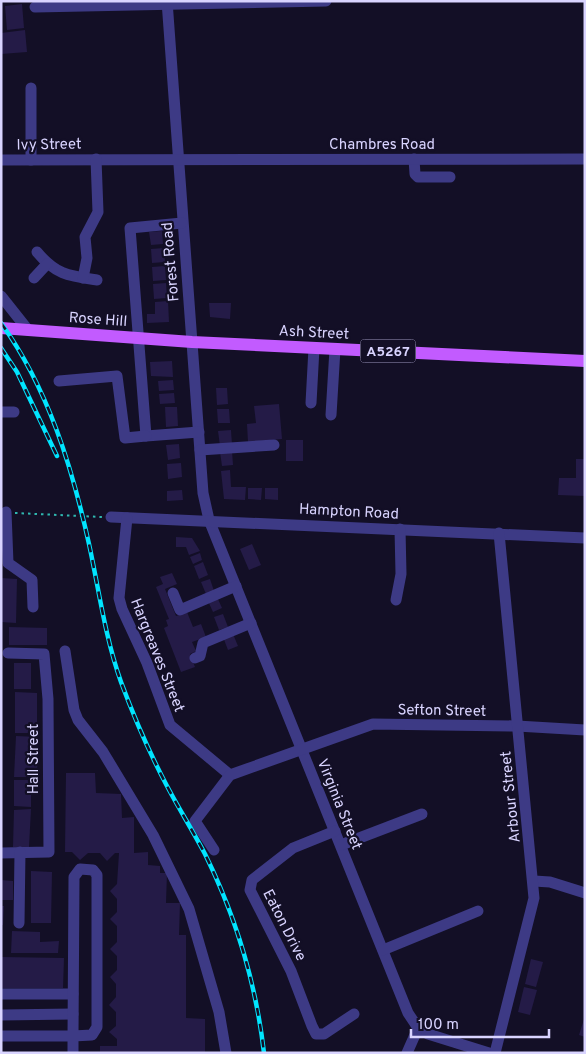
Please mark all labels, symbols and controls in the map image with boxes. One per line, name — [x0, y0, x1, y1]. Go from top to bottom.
street label: Ivy Street — [16, 135, 82, 156]
street label: Chambres Road — [329, 136, 435, 155]
street label: Forest Road — [159, 221, 184, 302]
street label: Rose Hill — [68, 309, 128, 332]
street label: Ash Street — [278, 322, 350, 345]
road number: A5267 — [360, 340, 416, 362]
street label: Hampton Road — [299, 500, 399, 525]
street label: Hargreaves Street — [125, 596, 188, 715]
street label: Sefton Street — [397, 701, 486, 722]
street label: Hall Street — [25, 724, 44, 794]
street label: Arbour Street — [497, 750, 526, 844]
street label: Virginia Street — [312, 756, 365, 853]
street label: Eaton Drive — [258, 887, 310, 965]
scale bar — [411, 1006, 548, 1038]
text: 100 m — [418, 1016, 459, 1035]

